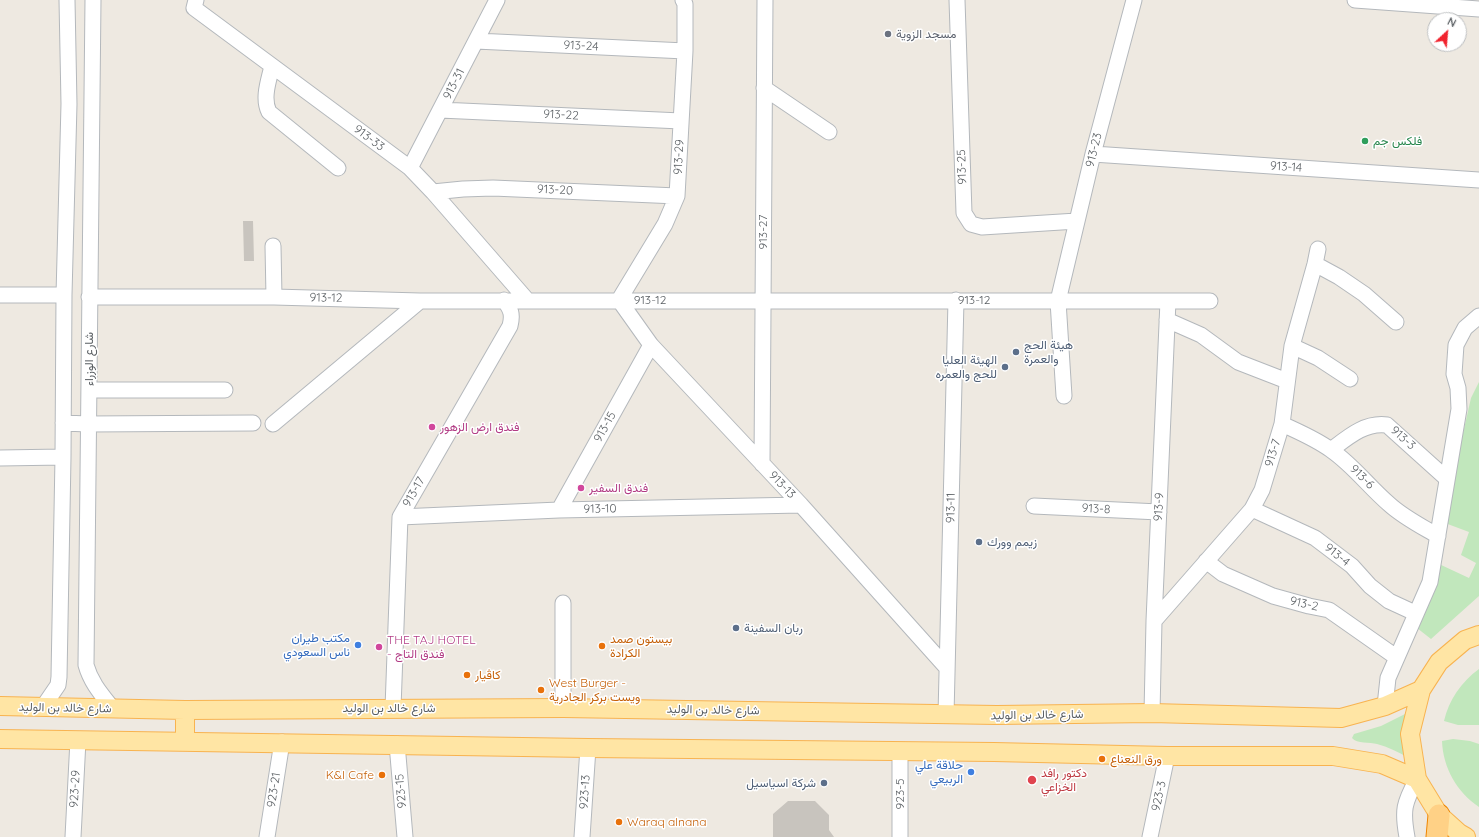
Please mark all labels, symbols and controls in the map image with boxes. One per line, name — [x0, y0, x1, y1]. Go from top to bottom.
north arrow — [1427, 12, 1467, 52]
text: N — [1445, 14, 1459, 30]
place label: مسجد الزوية — [896, 27, 956, 41]
marker: مسجد الزوية — [883, 29, 893, 39]
street label: 913-24 — [563, 38, 599, 54]
street label: 913-31 — [440, 66, 468, 102]
street label: 913-22 — [543, 107, 579, 123]
street label: 913-33 — [351, 122, 387, 154]
street label: 913-23 — [1083, 131, 1105, 169]
place label: فلكس جم — [1373, 134, 1422, 148]
marker: فلكس جم — [1360, 136, 1370, 146]
street label: 913-29 — [671, 139, 687, 175]
street label: 913-25 — [954, 149, 970, 185]
street label: 913-14 — [1269, 159, 1303, 175]
street label: 913-20 — [537, 182, 573, 198]
street label: 913-27 — [756, 215, 770, 249]
street label: 913-12 — [310, 291, 342, 305]
street label: 913-12 — [634, 293, 666, 307]
street label: 913-12 — [958, 293, 990, 307]
street label: شارع الوزراء — [82, 332, 96, 386]
place label: هيئة الحج والعمرة — [1024, 338, 1073, 366]
marker: هيئة الحج والعمرة — [1011, 347, 1021, 357]
place label: الهيئة العليا للحج والعمره — [935, 353, 997, 381]
marker: الهيئة العليا للحج والعمره — [1000, 362, 1010, 372]
street label: 913-15 — [591, 409, 619, 445]
place label: فندق ارض الزهور — [440, 420, 519, 434]
marker: فندق ارض الزهور — [427, 422, 437, 432]
street label: 913-3 — [1388, 423, 1418, 453]
street label: 913-7 — [1262, 437, 1284, 469]
street label: 913-6 — [1347, 462, 1377, 492]
street label: 913-13 — [766, 468, 798, 502]
street label: 913-17 — [400, 474, 428, 510]
place label: فندق السفير — [589, 481, 648, 495]
marker: فندق السفير — [576, 483, 586, 493]
street label: 913-9 — [1151, 492, 1167, 522]
street label: 913-11 — [944, 493, 958, 523]
street label: 913-8 — [1081, 501, 1111, 517]
street label: 913-10 — [583, 502, 617, 516]
place label: زيمم وورك — [987, 535, 1037, 549]
marker: زيمم وورك — [974, 537, 984, 547]
street label: 913-4 — [1321, 540, 1353, 570]
street label: 913-2 — [1288, 594, 1320, 614]
place label: ربان السفينة — [744, 621, 803, 635]
marker: ربان السفينة — [731, 623, 741, 633]
place label: مكتب طيران ناس السعودي — [283, 631, 350, 659]
place label: بيستون صمد الكرادة — [610, 632, 672, 660]
place label: THE TAJ HOTEL - فندق التاج — [387, 633, 476, 661]
marker: مكتب طيران ناس السعودي — [353, 640, 363, 650]
marker: بيستون صمد الكرادة — [597, 641, 607, 651]
marker: THE TAJ HOTEL - فندق التاج — [374, 642, 384, 652]
place label: كاڤيار — [475, 668, 501, 682]
marker: كاڤيار — [462, 670, 472, 680]
place label: West Burger - ويست بركر الجادرية — [549, 676, 640, 704]
marker: West Burger - ويست بركر الجادرية — [536, 685, 546, 695]
street label: شارع خالد بن الوليد — [18, 700, 112, 716]
street label: شارع خالد بن الوليد — [343, 701, 435, 715]
street label: شارع خالد بن الوليد — [666, 702, 760, 718]
street label: شارع خالد بن الوليد — [990, 707, 1084, 723]
place label: ورق النعناع — [1110, 752, 1162, 766]
marker: ورق النعناع — [1097, 754, 1107, 764]
place label: حلاقة علي الربيعي — [915, 758, 963, 786]
place label: دكتور رافد الخزاعي — [1041, 766, 1087, 794]
marker: حلاقة علي الربيعي — [966, 767, 976, 777]
place label: K&I Cafe — [326, 768, 374, 782]
street label: 923-29 — [67, 770, 83, 808]
marker: K&I Cafe — [377, 770, 387, 780]
street label: 923-21 — [264, 771, 284, 809]
street label: 923-15 — [392, 773, 410, 809]
street label: 923-13 — [577, 774, 593, 810]
marker: دكتور رافد الخزاعي — [1026, 774, 1038, 786]
place label: شركة اسياسيل — [746, 776, 816, 790]
marker: شركة اسياسيل — [819, 778, 829, 788]
street label: 923-5 — [893, 779, 907, 809]
street label: 923-3 — [1149, 780, 1169, 812]
place label: Waraq alnana — [627, 815, 706, 829]
marker: Waraq alnana — [614, 817, 624, 827]

